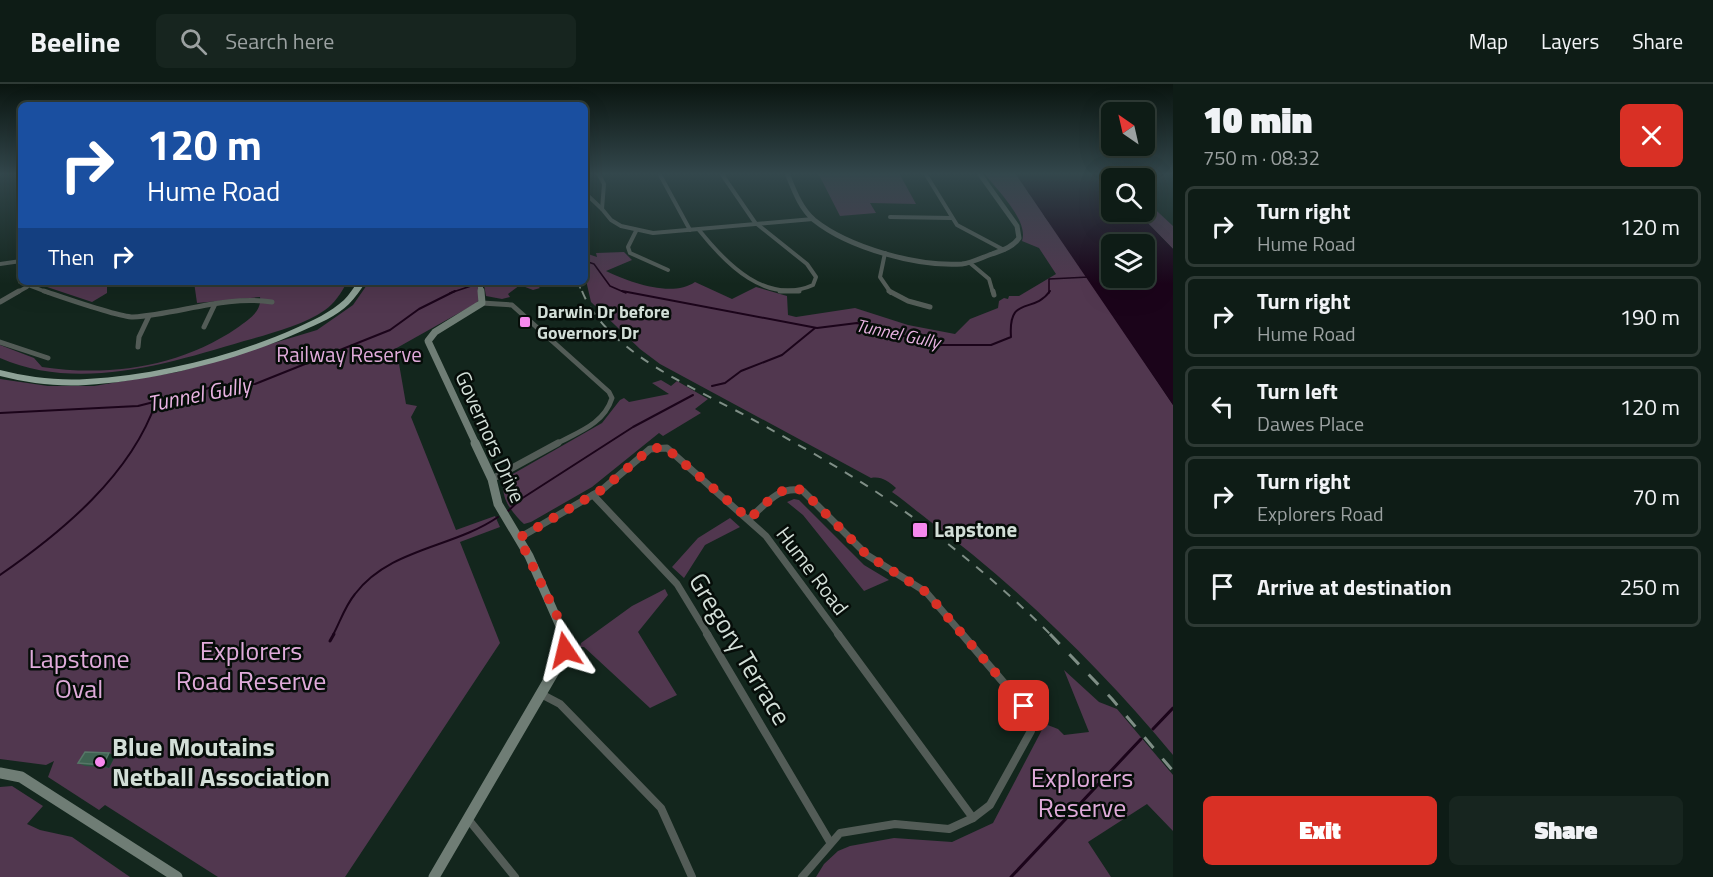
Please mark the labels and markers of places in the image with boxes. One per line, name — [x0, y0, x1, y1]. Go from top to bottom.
place label: Darwin Dr before Governors Dr — [537, 298, 670, 346]
marker: Darwin Dr before Governors Dr — [518, 315, 532, 329]
place label: Lapstone — [934, 513, 1017, 545]
marker: Lapstone — [911, 521, 929, 539]
pin — [998, 680, 1049, 731]
place label: Blue Moutains Netball Association — [112, 727, 330, 796]
marker: Blue Moutains Netball Association — [93, 755, 107, 769]

